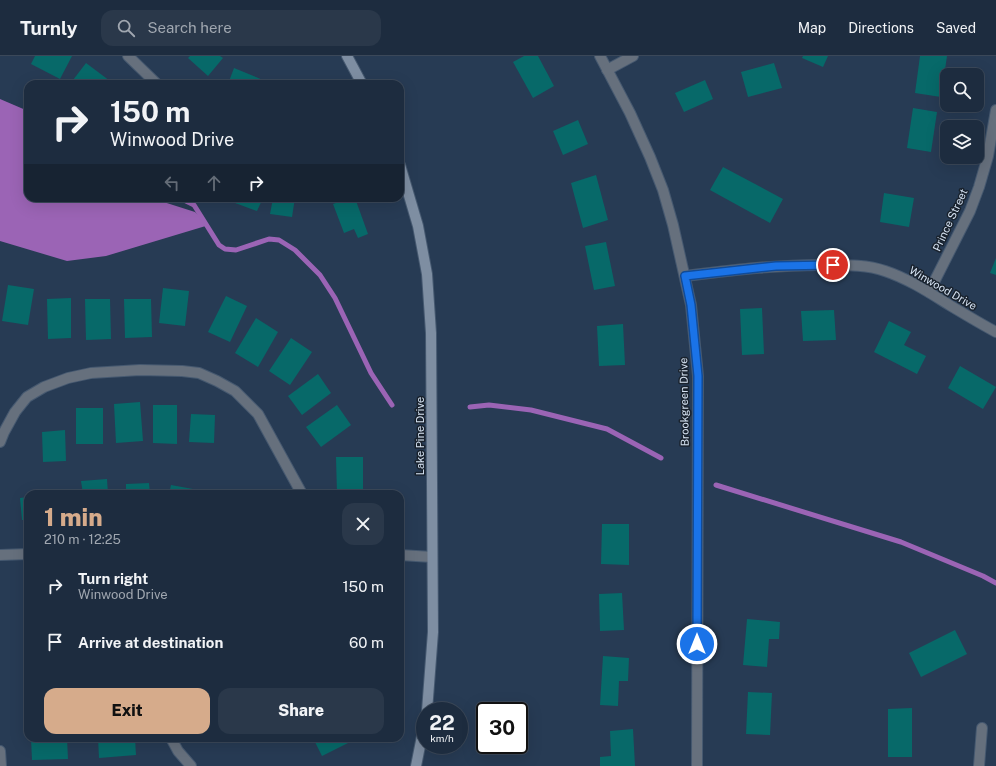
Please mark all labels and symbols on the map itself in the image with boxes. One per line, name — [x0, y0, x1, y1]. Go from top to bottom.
street label: Prince Street — [930, 187, 970, 253]
pin — [816, 248, 850, 282]
street label: Winwood Drive — [907, 264, 979, 312]
street label: Brookgreen Drive — [677, 357, 691, 447]
street label: Lake Pine Drive — [414, 397, 426, 475]
position arrow — [676, 623, 718, 665]
speed limit sign: 30 — [476, 702, 528, 754]

